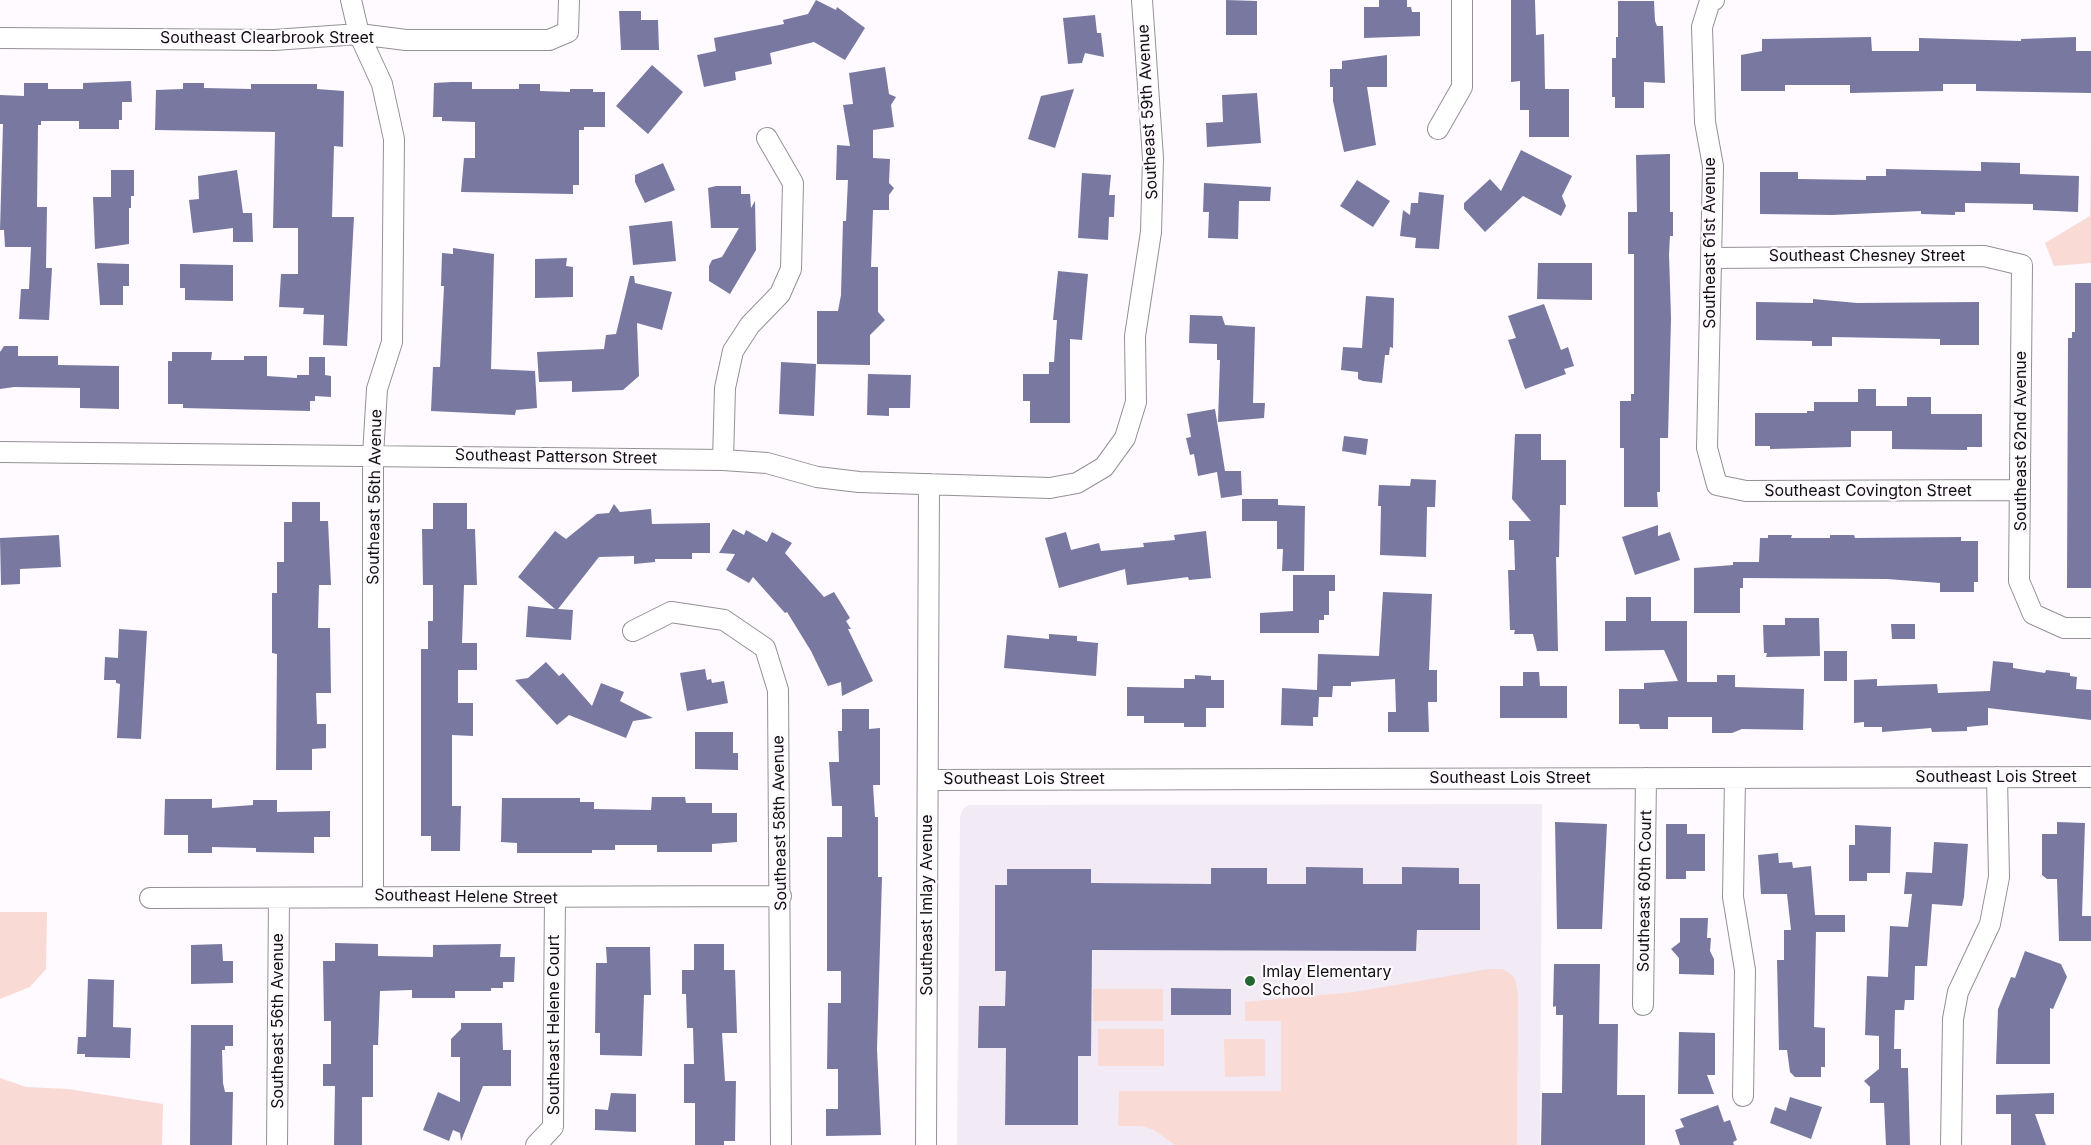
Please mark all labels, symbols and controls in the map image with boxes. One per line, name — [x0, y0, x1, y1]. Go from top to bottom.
street label: Southeast 59th Avenue — [1134, 24, 1162, 200]
street label: Southeast Clearbrook Street — [160, 28, 374, 48]
street label: Southeast 61st Avenue — [1700, 157, 1720, 329]
street label: Southeast Chesney Street — [1769, 246, 1965, 266]
street label: Southeast 62nd Avenue — [2011, 351, 2031, 531]
street label: Southeast 56th Avenue — [364, 409, 386, 585]
street label: Southeast Patterson Street — [455, 446, 657, 468]
street label: Southeast Covington Street — [1764, 481, 1972, 501]
street label: Southeast 58th Avenue — [769, 735, 791, 911]
street label: Southeast Lois Street — [1915, 767, 2077, 787]
street label: Southeast Lois Street — [1429, 768, 1591, 788]
street label: Southeast Lois Street — [943, 769, 1105, 789]
street label: Southeast 60th Court — [1634, 810, 1656, 972]
street label: Southeast Imlay Avenue — [917, 814, 937, 996]
street label: Southeast Helene Street — [374, 886, 558, 908]
street label: Southeast 56th Avenue — [268, 933, 288, 1109]
street label: Southeast Helene Court — [544, 935, 564, 1115]
place label: Imlay Elementary School — [1262, 962, 1392, 1000]
marker: Imlay Elementary School — [1243, 974, 1257, 988]

